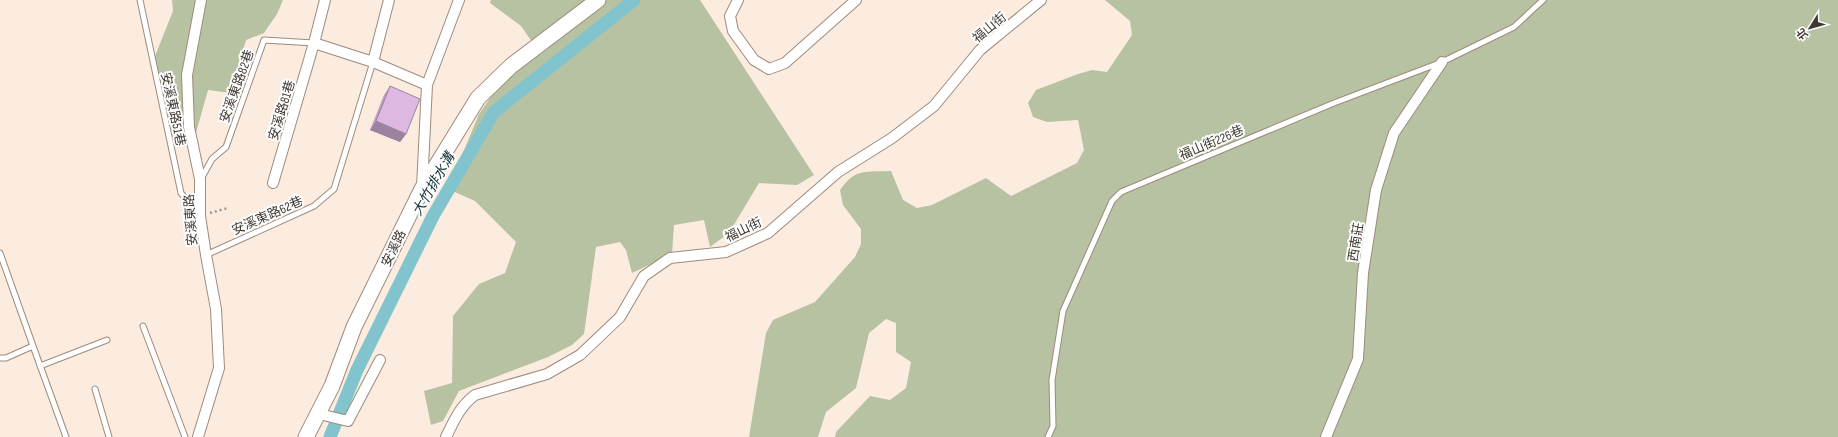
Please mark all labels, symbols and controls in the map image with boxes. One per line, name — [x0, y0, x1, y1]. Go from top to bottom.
north arrow — [1790, 8, 1830, 48]
street label: 福山街 — [970, 9, 1010, 46]
text: 北 — [1794, 25, 1811, 42]
street label: 安溪東路82巷 — [216, 48, 257, 125]
street label: 安溪東路51巷 — [157, 71, 189, 147]
street label: 安溪路81巷 — [265, 78, 299, 142]
street label: 福山街226巷 — [1177, 122, 1246, 164]
water label: 大竹排水溝 — [409, 148, 459, 219]
street label: 安溪東路 — [181, 193, 201, 246]
street label: 安溪東路62巷 — [229, 193, 305, 239]
street label: 福山街 — [722, 214, 764, 246]
street label: 西南莊 — [1345, 222, 1367, 263]
street label: 安溪路 — [378, 227, 410, 269]

